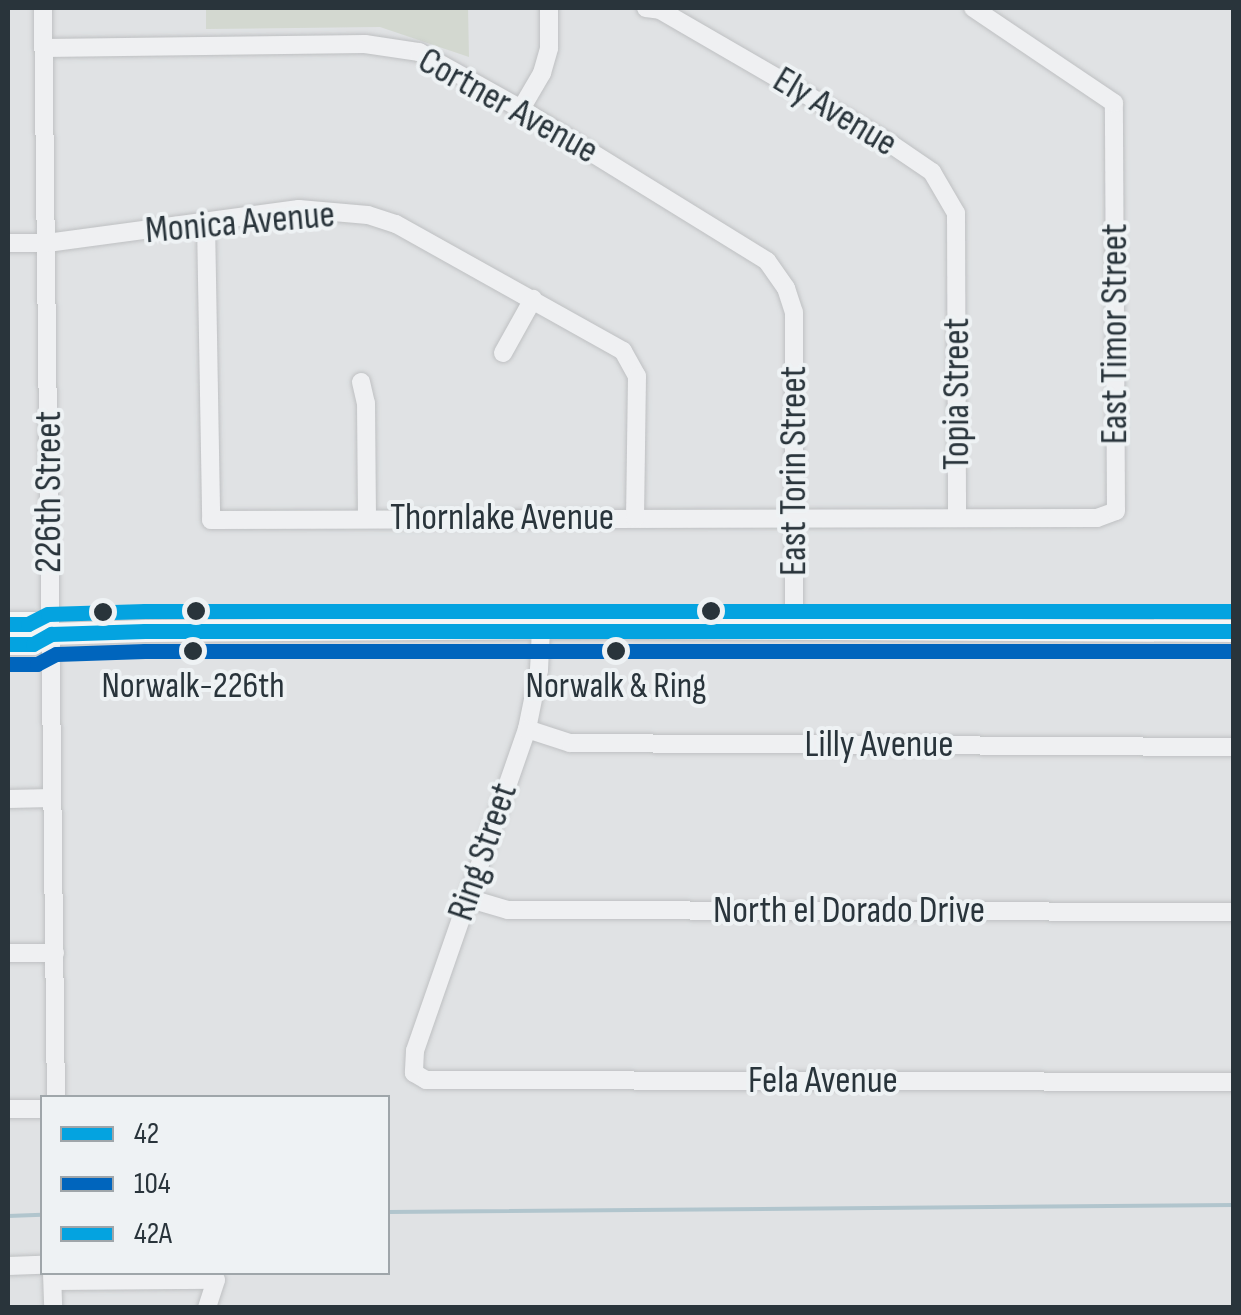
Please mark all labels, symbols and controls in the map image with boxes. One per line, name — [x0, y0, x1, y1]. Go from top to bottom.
street label: Cortner Avenue — [410, 38, 606, 174]
street label: Ely Avenue — [765, 57, 905, 167]
street label: Monica Avenue — [143, 192, 337, 254]
street label: East Timor Street — [1092, 224, 1138, 444]
street label: Topia Street — [934, 318, 980, 470]
street label: East Torin Street — [771, 366, 817, 576]
street label: 226th Street — [26, 411, 72, 573]
street label: Thornlake Avenue — [390, 495, 614, 541]
unlabelled marker — [186, 601, 206, 621]
unlabelled marker — [701, 601, 721, 621]
unlabelled marker — [93, 602, 113, 622]
marker: Norwalk-226th — [183, 641, 203, 661]
marker: Norwalk & Ring — [606, 641, 626, 661]
place label: Norwalk-226th — [101, 665, 285, 709]
place label: Norwalk & Ring — [526, 665, 706, 709]
street label: Lilly Avenue — [805, 722, 953, 768]
street label: Ring Street — [438, 777, 528, 927]
street label: North el Dorado Drive — [713, 888, 985, 934]
street label: Fela Avenue — [748, 1058, 898, 1104]
legend — [40, 1095, 390, 1275]
text: 42 — [134, 1116, 159, 1152]
text: 104 — [134, 1166, 170, 1202]
text: 42A — [134, 1216, 172, 1252]

